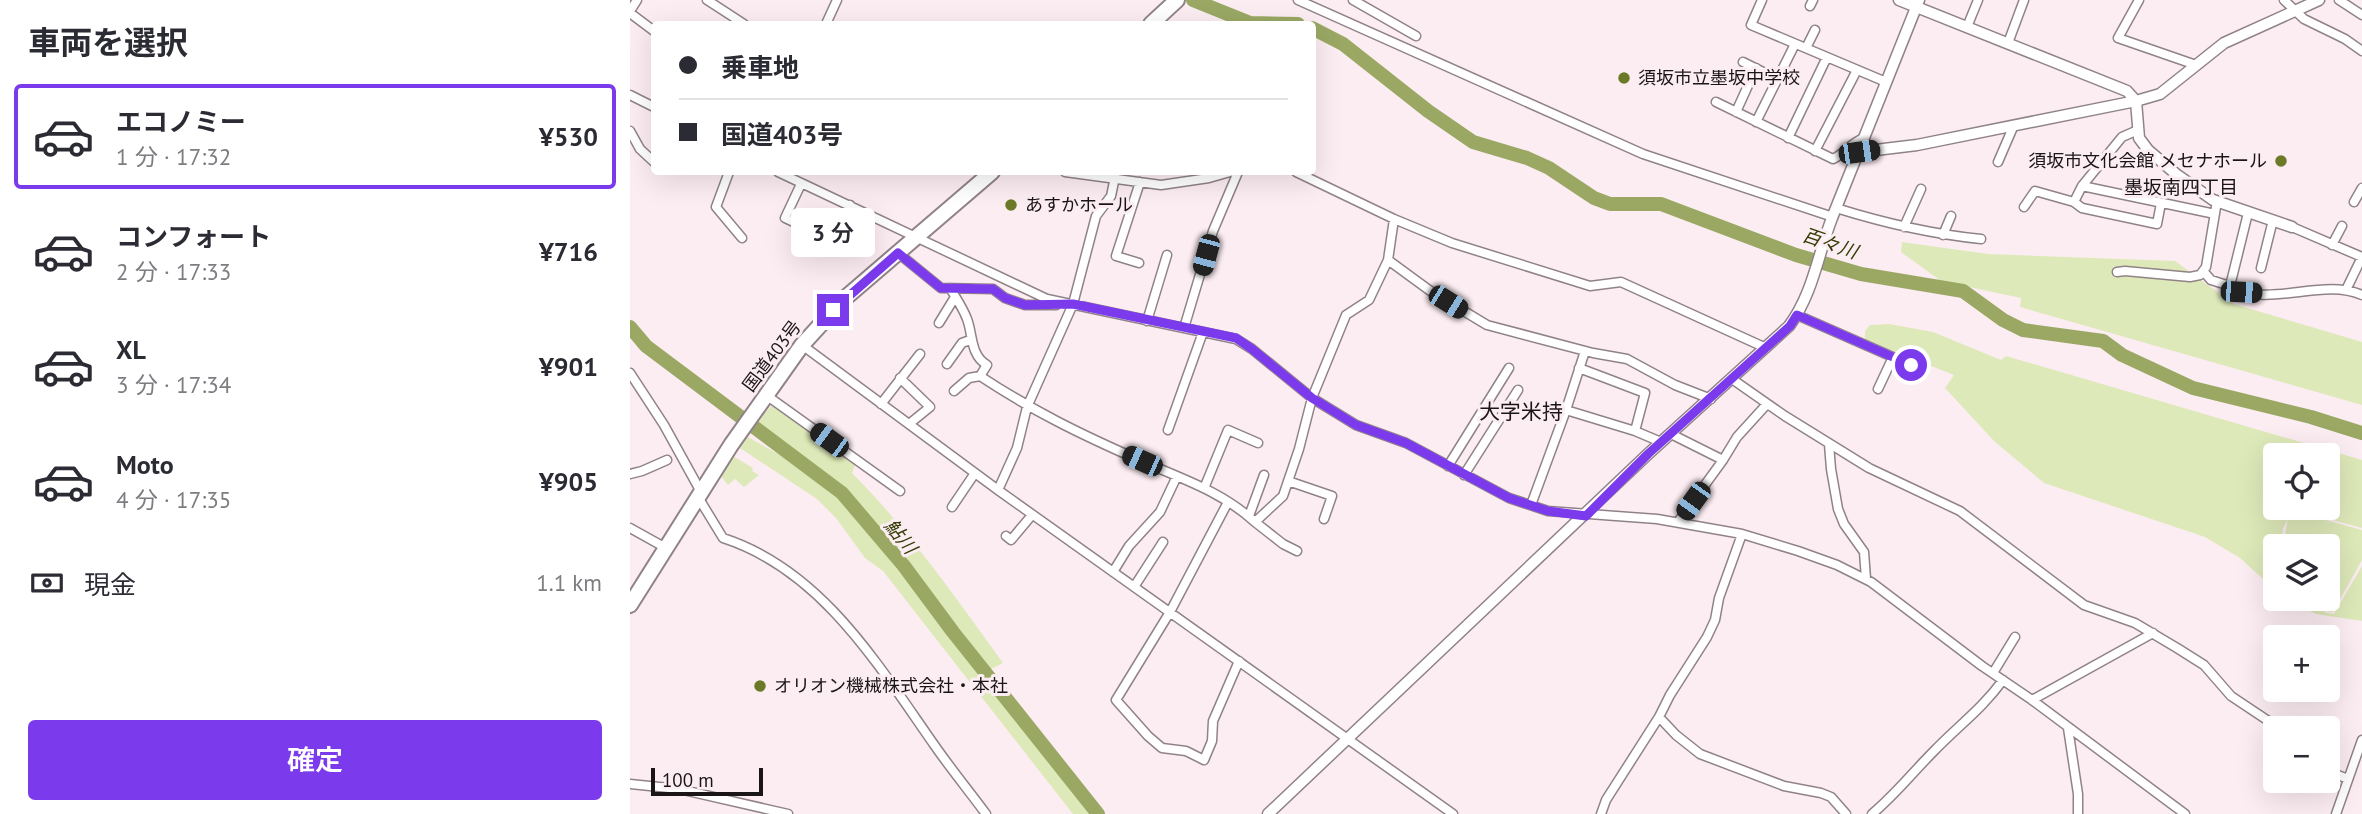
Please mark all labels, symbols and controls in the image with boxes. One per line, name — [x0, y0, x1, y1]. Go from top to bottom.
text: 車両を選択 — [28, 21, 188, 63]
text: 乗車地 — [721, 51, 799, 84]
place label: 須坂市立墨坂中学校 — [1638, 66, 1800, 89]
marker: 須坂市立墨坂中学校 — [1616, 70, 1632, 86]
icon: car — [32, 105, 95, 168]
text: エコノミー — [116, 105, 246, 138]
text: 国道403号 — [721, 118, 843, 151]
text: ¥530 — [539, 120, 598, 153]
car — [1837, 139, 1882, 165]
text: 1 分 · 17:32 — [116, 142, 231, 171]
place label: 須坂市文化会館 メセナホール — [2028, 149, 2267, 172]
marker: 須坂市文化会館 メセナホール — [2273, 153, 2289, 169]
district label: 墨坂南四丁目 — [2124, 175, 2238, 199]
place label: あすかホール — [1025, 193, 1133, 216]
marker: あすかホール — [1003, 197, 1019, 213]
callout: 3 分 — [791, 208, 875, 258]
text: 3 分 — [812, 218, 854, 247]
icon: car — [32, 220, 95, 283]
text: コンフォート — [116, 220, 271, 253]
water label: 百々川 — [1799, 222, 1863, 264]
car — [1191, 232, 1222, 278]
text: ¥716 — [539, 235, 598, 268]
text: 2 分 · 17:33 — [116, 257, 231, 286]
car — [2220, 280, 2263, 304]
car — [1425, 282, 1472, 322]
route end — [817, 294, 849, 326]
street label: 国道403号 — [737, 315, 806, 396]
text: XL — [116, 333, 146, 366]
icon: car — [32, 335, 95, 398]
route start — [1895, 349, 1927, 381]
text: ¥901 — [539, 350, 598, 383]
text: 3 分 · 17:34 — [116, 370, 231, 399]
district label: 大字米持 — [1479, 398, 1563, 425]
car — [806, 419, 853, 461]
car — [1119, 443, 1166, 479]
map controls — [2263, 443, 2340, 793]
button: locate — [2263, 443, 2340, 520]
text: Moto — [116, 448, 174, 481]
icon: car — [32, 450, 95, 513]
text: ¥905 — [539, 465, 598, 498]
car — [1673, 478, 1714, 524]
text: 4 分 · 17:35 — [116, 485, 231, 514]
water label: 鮎川 — [880, 514, 924, 560]
button: layers — [2263, 534, 2340, 611]
icon: cash — [28, 564, 66, 602]
text: 現金 — [84, 568, 136, 601]
text: 1.1 km — [536, 568, 602, 597]
button: + — [2263, 625, 2340, 702]
place label: オリオン機械株式会社・本社 — [774, 674, 1008, 697]
marker: オリオン機械株式会社・本社 — [752, 678, 768, 694]
button: − — [2263, 716, 2340, 793]
button: 確定 — [28, 720, 602, 800]
scale bar — [651, 765, 763, 797]
text: 100 m — [662, 768, 714, 792]

